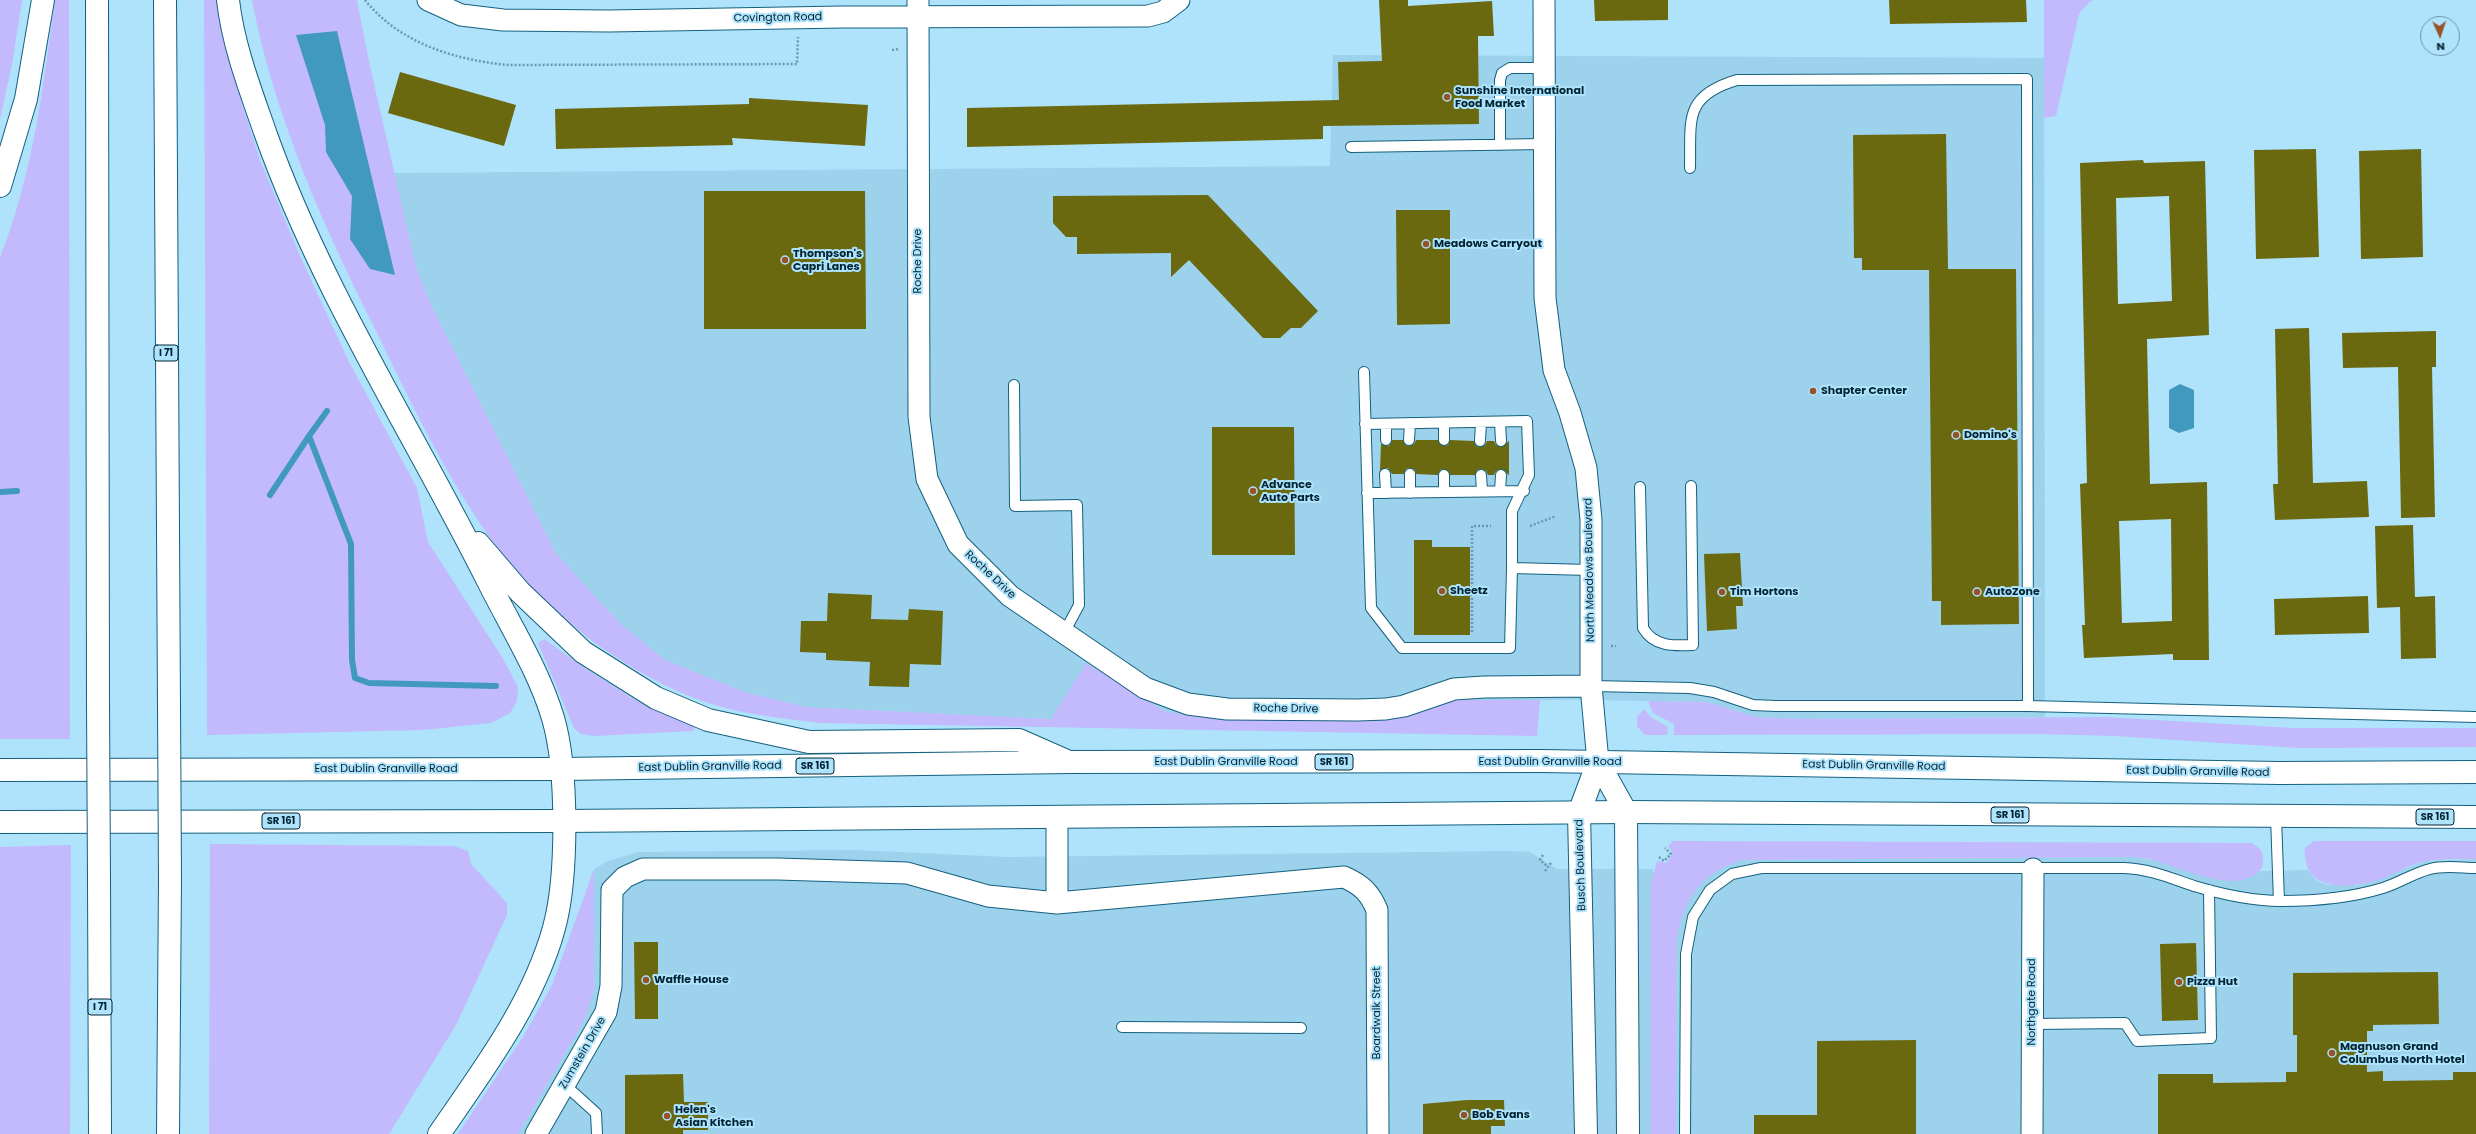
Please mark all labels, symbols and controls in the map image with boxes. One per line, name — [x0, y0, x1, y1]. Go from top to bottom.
street label: Covington Road — [734, 11, 822, 25]
north arrow — [2420, 16, 2460, 56]
text: N — [2436, 39, 2445, 55]
place label: Sunshine International Food Market — [1455, 84, 1584, 110]
marker: Sunshine International Food Market — [1442, 92, 1452, 102]
street label: Roche Drive — [911, 229, 925, 293]
place label: Meadows Carryout — [1434, 237, 1542, 251]
marker: Meadows Carryout — [1421, 239, 1431, 249]
place label: Thompson's Capri Lanes — [793, 247, 862, 273]
marker: Thompson's Capri Lanes — [780, 255, 790, 265]
road number: I 71 — [154, 345, 178, 361]
place label: Shapter Center — [1821, 384, 1907, 398]
marker: Shapter Center — [1808, 386, 1818, 396]
place label: Domino's — [1964, 428, 2017, 442]
marker: Domino's — [1951, 430, 1961, 440]
place label: Advance Auto Parts — [1261, 478, 1320, 504]
marker: Advance Auto Parts — [1248, 486, 1258, 496]
street label: North Meadows Boulevard — [1582, 498, 1598, 642]
street label: Roche Drive — [962, 548, 1018, 602]
place label: Sheetz — [1450, 584, 1488, 598]
place label: Tim Hortons — [1730, 585, 1799, 599]
place label: AutoZone — [1985, 585, 2040, 599]
marker: Sheetz — [1437, 586, 1447, 596]
marker: Tim Hortons — [1717, 587, 1727, 597]
marker: AutoZone — [1972, 587, 1982, 597]
street label: Roche Drive — [1254, 702, 1318, 716]
road number: SR 161 — [1315, 754, 1353, 770]
street label: East Dublin Granville Road — [1154, 755, 1298, 769]
street label: East Dublin Granville Road — [1478, 755, 1622, 769]
road number: SR 161 — [796, 758, 834, 774]
street label: East Dublin Granville Road — [1802, 758, 1946, 774]
street label: East Dublin Granville Road — [638, 759, 782, 775]
street label: East Dublin Granville Road — [314, 762, 458, 776]
street label: East Dublin Granville Road — [2126, 764, 2270, 780]
road number: SR 161 — [1991, 807, 2029, 823]
road number: SR 161 — [2416, 809, 2454, 825]
road number: SR 161 — [262, 813, 300, 829]
street label: Busch Boulevard — [1573, 819, 1589, 911]
street label: Northgate Road — [2025, 958, 2039, 1046]
street label: Boardwalk Street — [1370, 967, 1384, 1059]
place label: Waffle House — [654, 973, 729, 987]
marker: Waffle House — [641, 975, 651, 985]
place label: Pizza Hut — [2187, 975, 2238, 989]
marker: Pizza Hut — [2174, 977, 2184, 987]
road number: I 71 — [88, 999, 112, 1015]
street label: Zumstein Drive — [557, 1015, 609, 1091]
place label: Magnuson Grand Columbus North Hotel — [2340, 1040, 2465, 1066]
marker: Magnuson Grand Columbus North Hotel — [2327, 1048, 2337, 1058]
place label: Helen's Asian Kitchen — [675, 1103, 753, 1129]
place label: Bob Evans — [1472, 1108, 1530, 1122]
marker: Bob Evans — [1459, 1110, 1469, 1120]
marker: Helen's Asian Kitchen — [662, 1111, 672, 1121]

